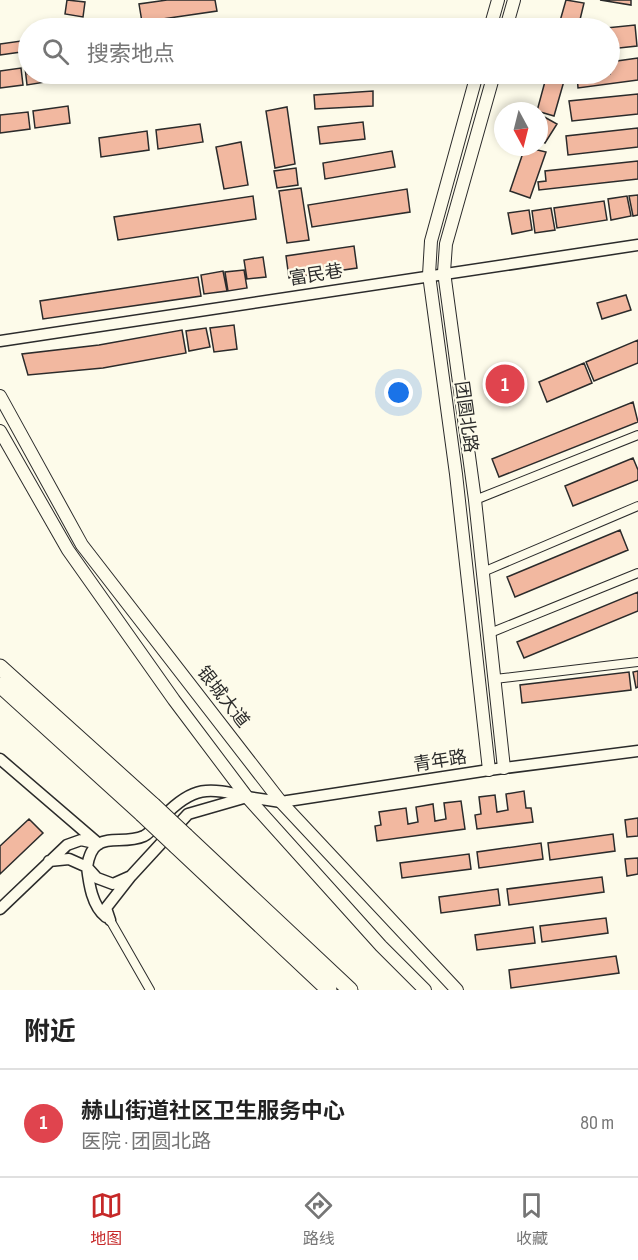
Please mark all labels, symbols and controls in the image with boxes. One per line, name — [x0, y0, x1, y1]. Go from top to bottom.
search box — [18, 18, 620, 84]
icon: search — [39, 35, 72, 68]
text: 搜索地点 — [87, 41, 175, 68]
north arrow — [494, 102, 548, 156]
street label: 富民巷 — [288, 260, 344, 290]
pin: 1 — [486, 362, 524, 406]
your location — [384, 378, 413, 407]
street label: 团圆北路 — [451, 380, 481, 454]
street label: 银城大道 — [193, 662, 253, 732]
street label: 青年路 — [412, 746, 468, 776]
text: 附近 — [24, 1017, 76, 1048]
text: 赫山街道社区卫生服务中心 — [81, 1098, 345, 1125]
text: 1 — [40, 1111, 47, 1135]
text: 80 m — [580, 1111, 614, 1135]
text: 医院 · 团圆北路 — [81, 1130, 211, 1154]
tab: 地图 — [90, 1189, 123, 1249]
tab: 路线 — [302, 1189, 335, 1249]
tab: 收藏 — [515, 1189, 548, 1249]

